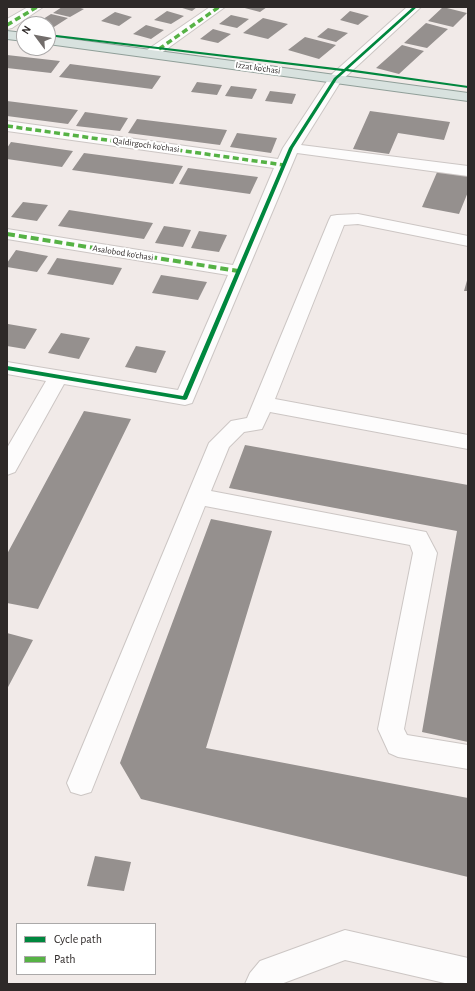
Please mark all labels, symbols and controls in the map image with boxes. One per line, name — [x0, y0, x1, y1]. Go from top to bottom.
north arrow — [16, 16, 56, 56]
text: N — [20, 24, 33, 36]
street label: Izzat ko'chasi — [235, 60, 281, 76]
street label: Qaldirgoch ko'chasi — [112, 135, 180, 155]
street label: Asalobod ko'chasi — [92, 243, 154, 263]
legend — [16, 923, 156, 975]
text: Cycle path — [54, 933, 102, 945]
text: Path — [54, 953, 76, 965]

